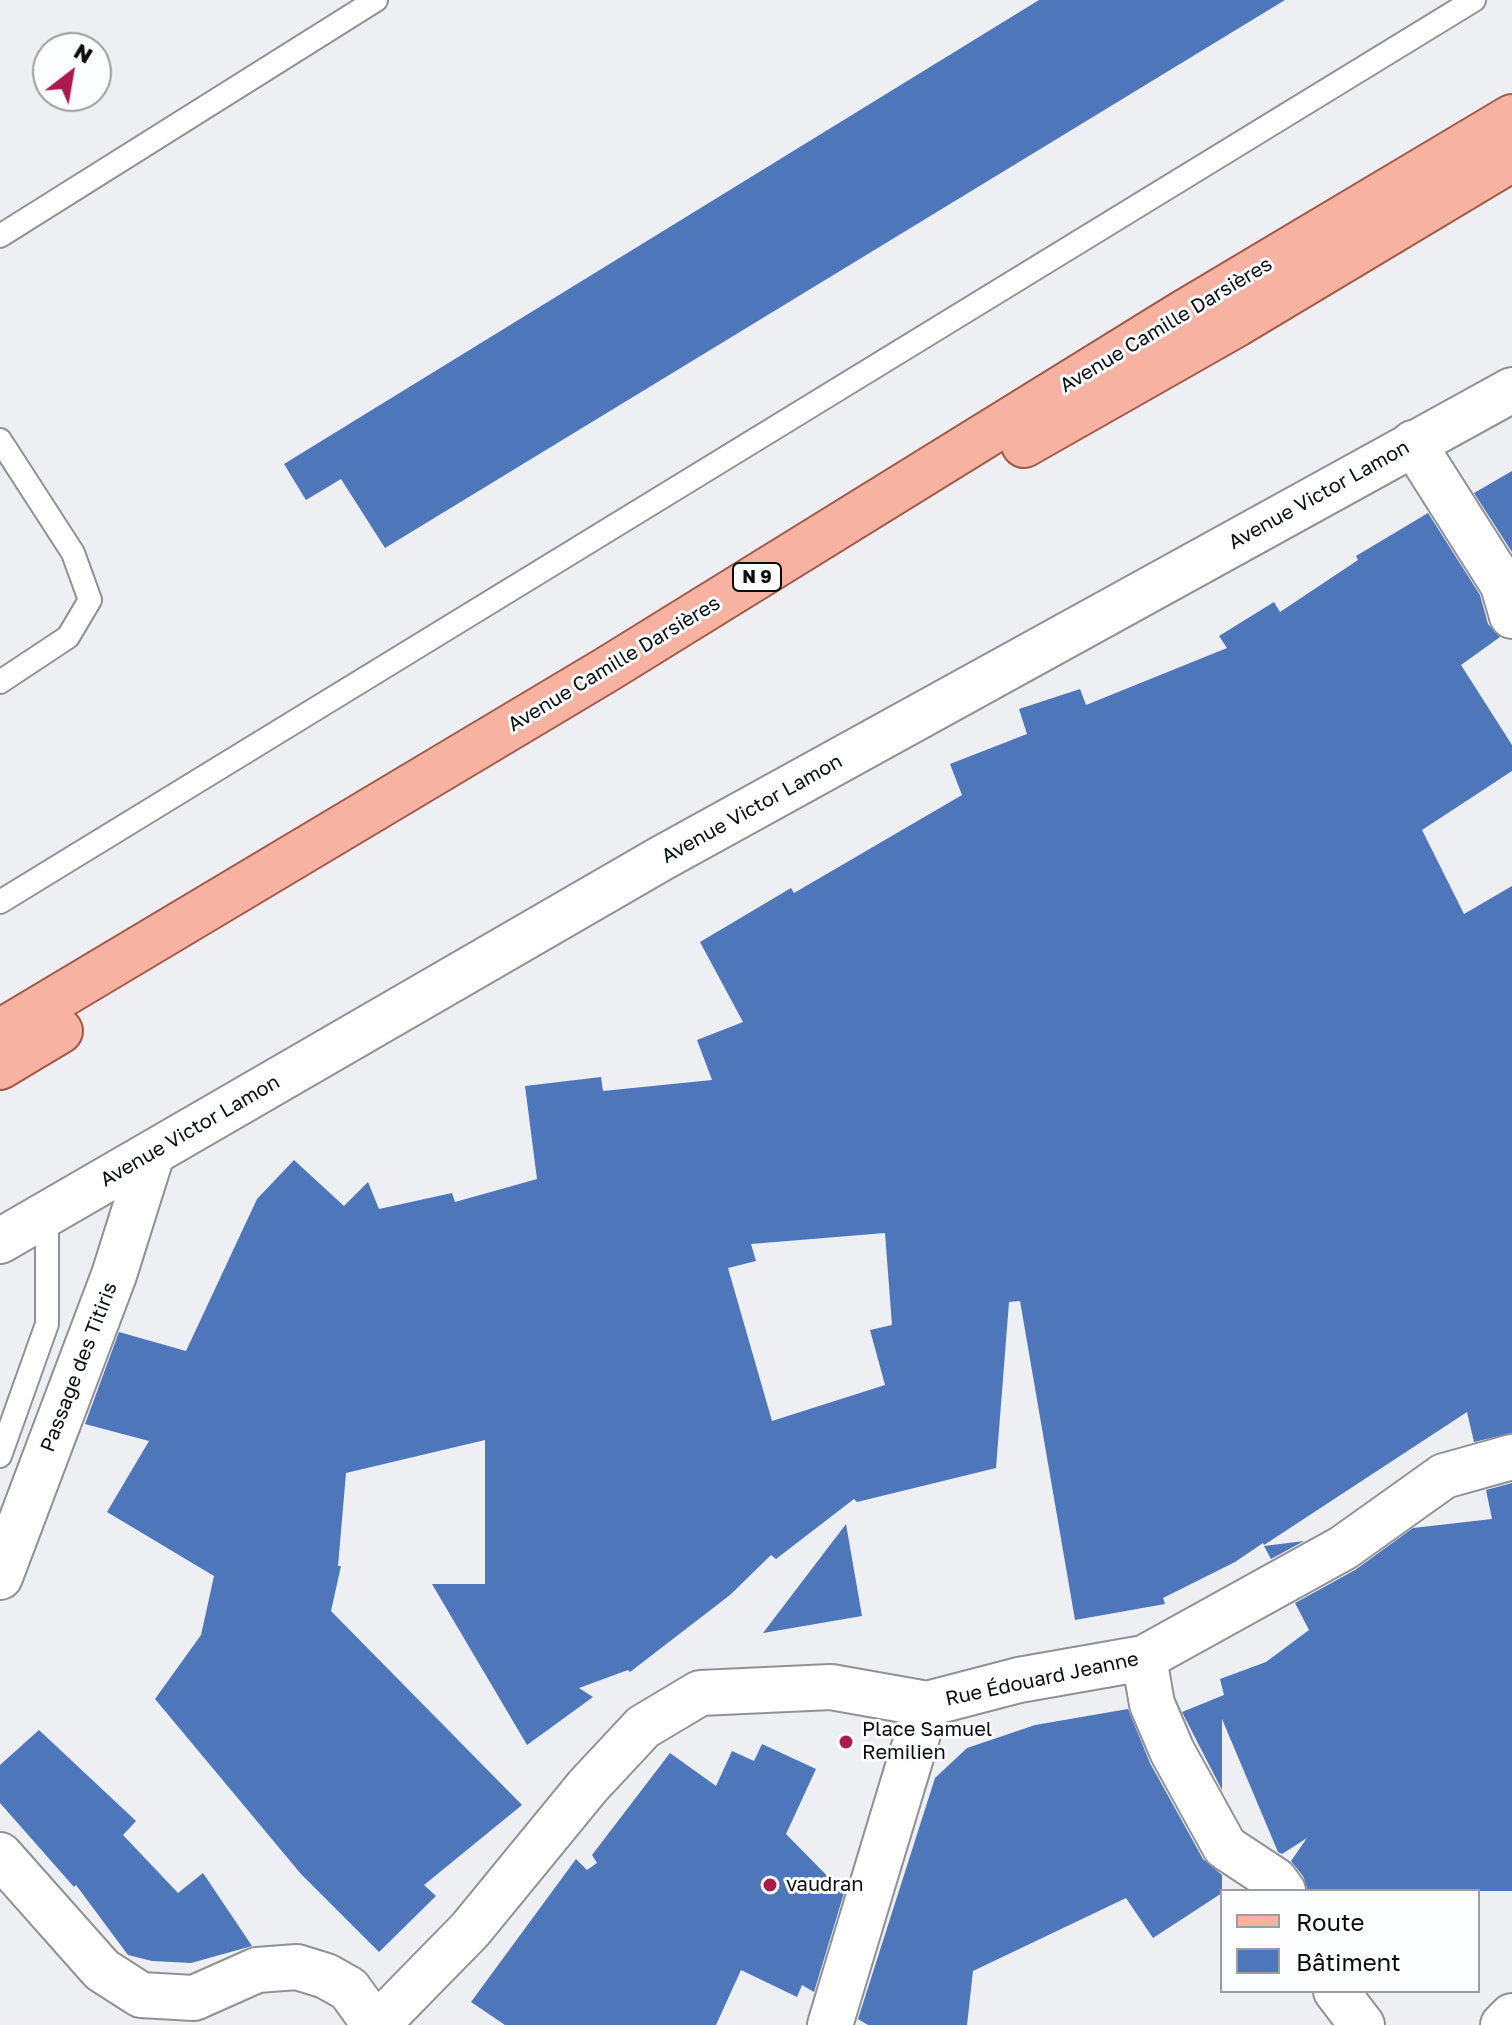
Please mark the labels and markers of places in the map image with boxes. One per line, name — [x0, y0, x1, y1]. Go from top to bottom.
place label: Place Samuel Remilien — [862, 1718, 992, 1765]
marker: Place Samuel Remilien — [837, 1733, 855, 1751]
place label: vaudran — [786, 1873, 863, 1897]
marker: vaudran — [761, 1876, 779, 1894]

